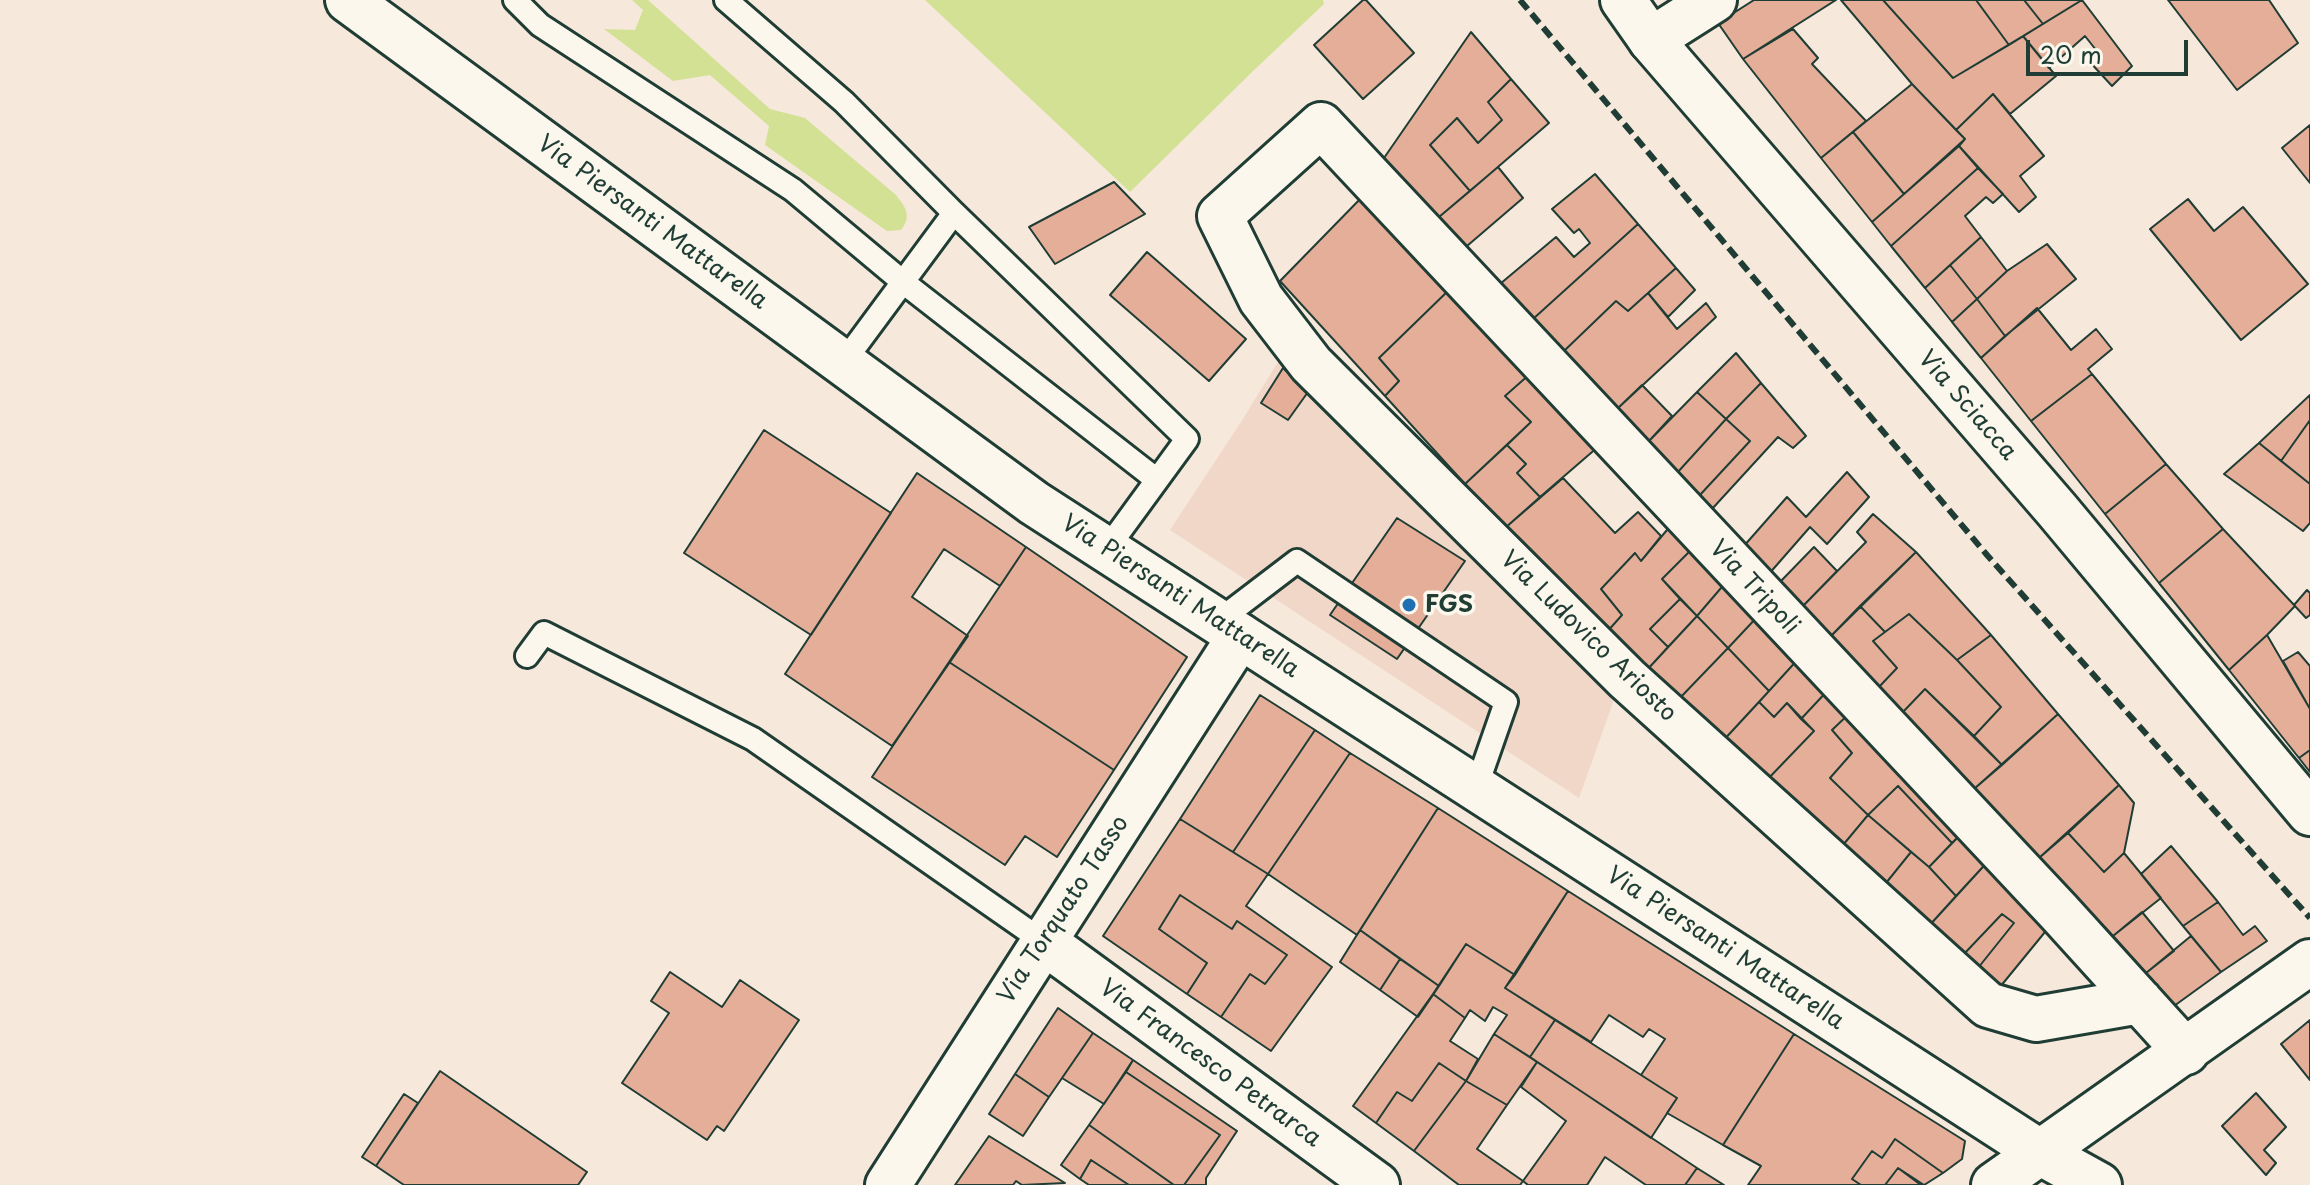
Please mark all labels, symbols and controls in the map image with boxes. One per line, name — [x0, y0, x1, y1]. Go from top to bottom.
scale bar — [2030, 24, 2192, 74]
text: 20 m — [2040, 36, 2102, 72]
street label: Via Piersanti Mattarella — [531, 130, 773, 316]
street label: Via Sciacca — [1912, 345, 2022, 467]
street label: Via Piersanti Mattarella — [1056, 509, 1304, 685]
street label: Via Tripoli — [1703, 535, 1805, 641]
street label: Via Ludovico Ariosto — [1494, 546, 1682, 728]
place label: FGS — [1425, 591, 1473, 619]
marker: FGS — [1400, 596, 1418, 614]
street label: Via Torquato Tasso — [993, 811, 1135, 1009]
street label: Via Piersanti Mattarella — [1601, 861, 1849, 1037]
street label: Via Francesco Petrarca — [1094, 974, 1326, 1154]

